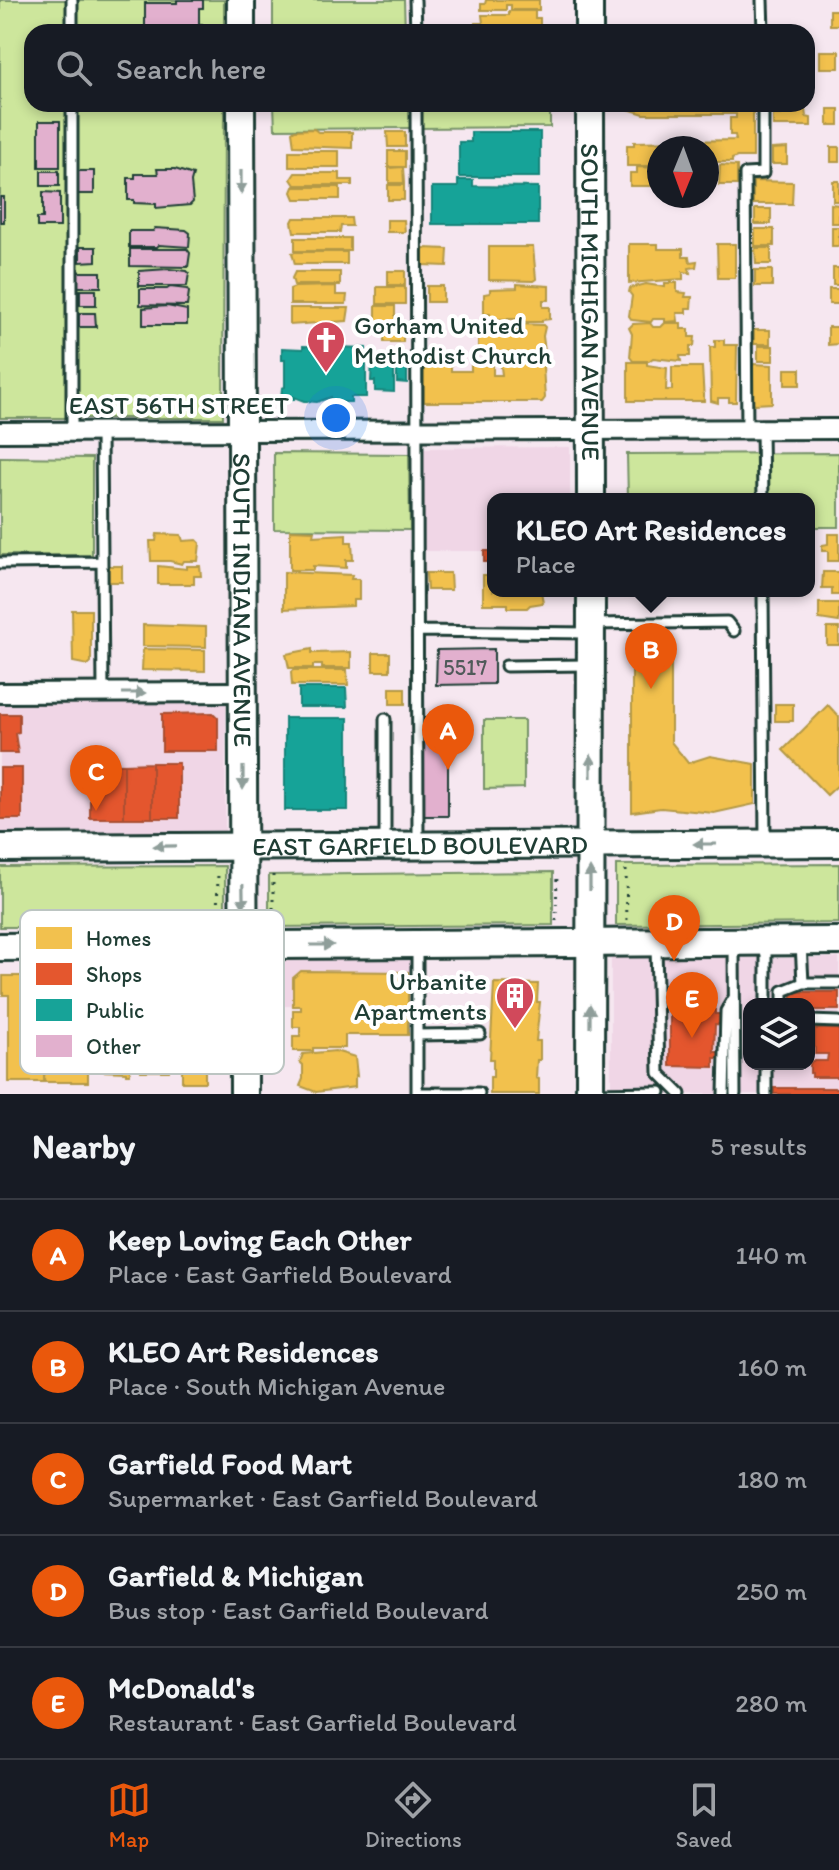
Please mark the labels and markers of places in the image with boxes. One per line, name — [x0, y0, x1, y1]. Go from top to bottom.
place label: Gorham United Methodist Church — [354, 309, 552, 371]
church icon: Gorham United Methodist Church — [305, 319, 347, 374]
pin: B — [625, 623, 677, 689]
pin: A — [422, 704, 474, 770]
pin: C — [70, 745, 122, 811]
pin: D — [648, 895, 700, 961]
place label: Urbanite Apartments — [354, 965, 487, 1027]
pin: E — [666, 972, 718, 1038]
building icon: Urbanite Apartments — [494, 975, 536, 1030]

